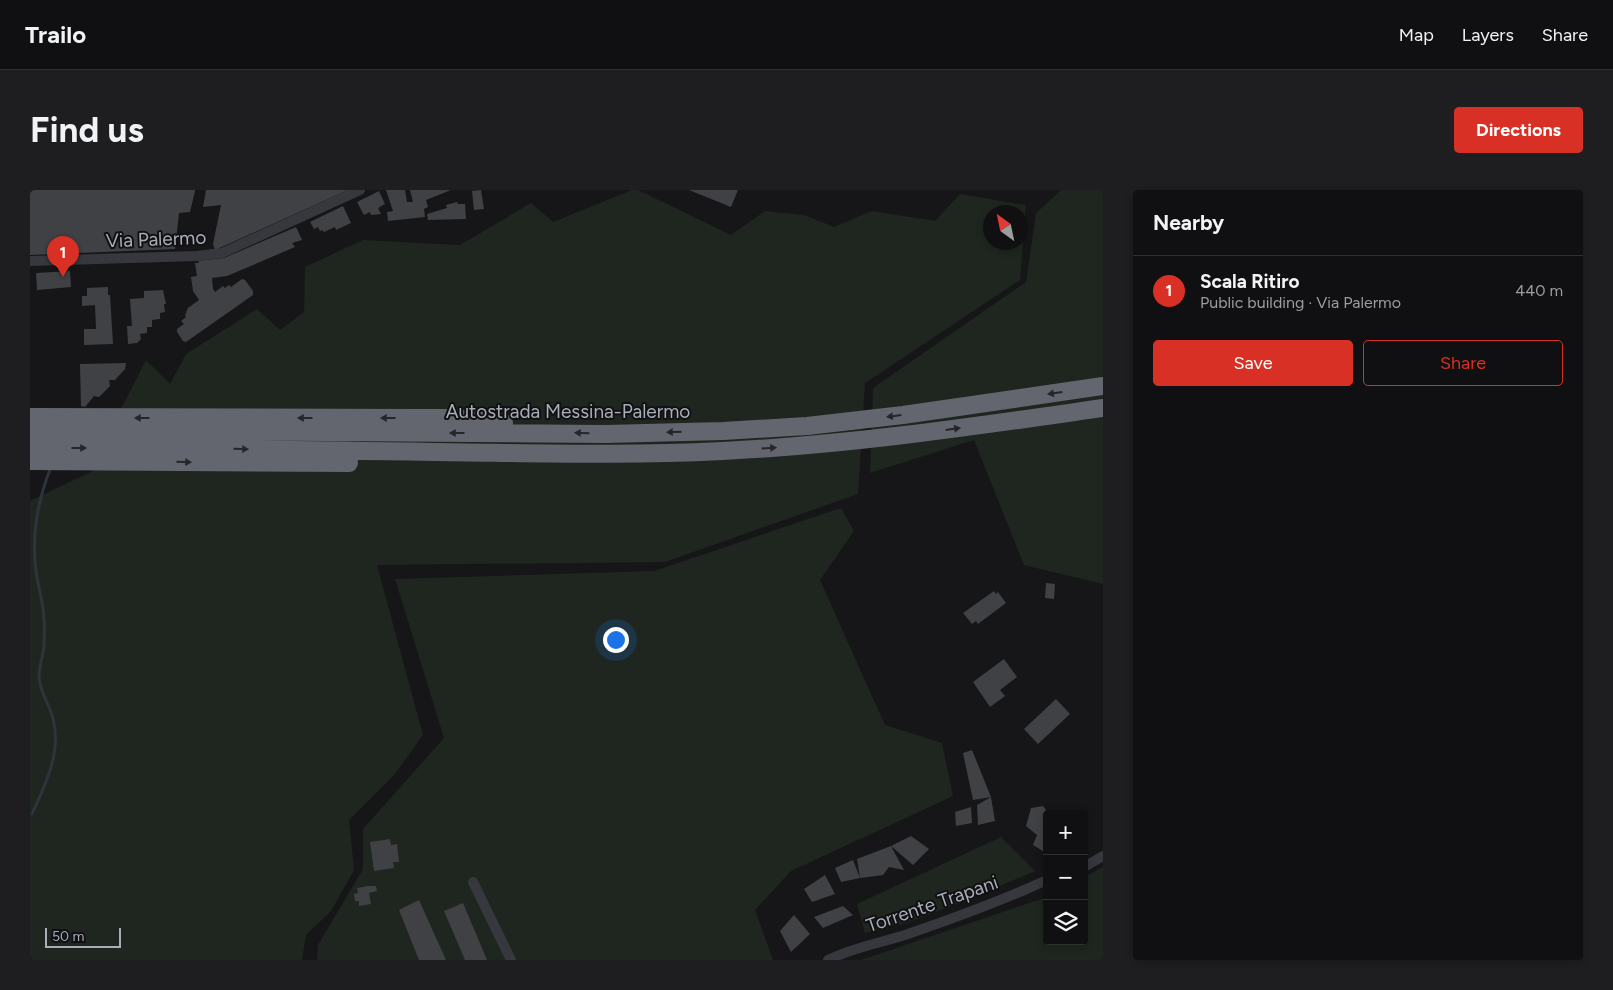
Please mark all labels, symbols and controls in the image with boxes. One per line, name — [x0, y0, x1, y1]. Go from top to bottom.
text: Trailo — [25, 20, 86, 49]
text: Map — [1399, 24, 1434, 46]
text: Layers — [1462, 24, 1514, 46]
text: Share — [1542, 24, 1588, 46]
button: Directions — [1454, 107, 1583, 153]
text: Find us — [30, 109, 144, 151]
north arrow — [983, 205, 1028, 250]
text: Nearby — [1153, 210, 1224, 235]
street label: Via Palermo — [105, 226, 207, 252]
pin: 1 — [47, 236, 79, 277]
text: Scala Ritiro — [1200, 270, 1299, 293]
text: 1 — [1166, 281, 1172, 300]
text: 440 m — [1515, 281, 1563, 300]
text: Public building · Via Palermo — [1200, 293, 1401, 312]
button: Save — [1153, 340, 1353, 386]
button: Share — [1363, 340, 1563, 386]
one-way arrow — [1046, 390, 1062, 398]
street label: Autostrada Messina-Palermo — [446, 400, 690, 423]
one-way arrow — [886, 412, 902, 420]
one-way arrow — [134, 414, 150, 422]
one-way arrow — [297, 414, 313, 422]
one-way arrow — [380, 414, 396, 422]
one-way arrow — [946, 425, 962, 433]
one-way arrow — [666, 428, 682, 436]
one-way arrow — [449, 429, 465, 437]
one-way arrow — [574, 429, 590, 437]
one-way arrow — [71, 444, 87, 452]
one-way arrow — [761, 444, 777, 452]
one-way arrow — [233, 445, 249, 453]
one-way arrow — [176, 458, 192, 466]
your location — [603, 627, 629, 653]
map controls — [1043, 810, 1088, 945]
button: + — [1043, 810, 1088, 855]
button: − — [1043, 855, 1088, 900]
street label: Torrente Trapani — [863, 871, 1001, 937]
button: layers — [1043, 900, 1088, 945]
scale bar — [45, 925, 121, 948]
text: 50 m — [52, 928, 84, 945]

